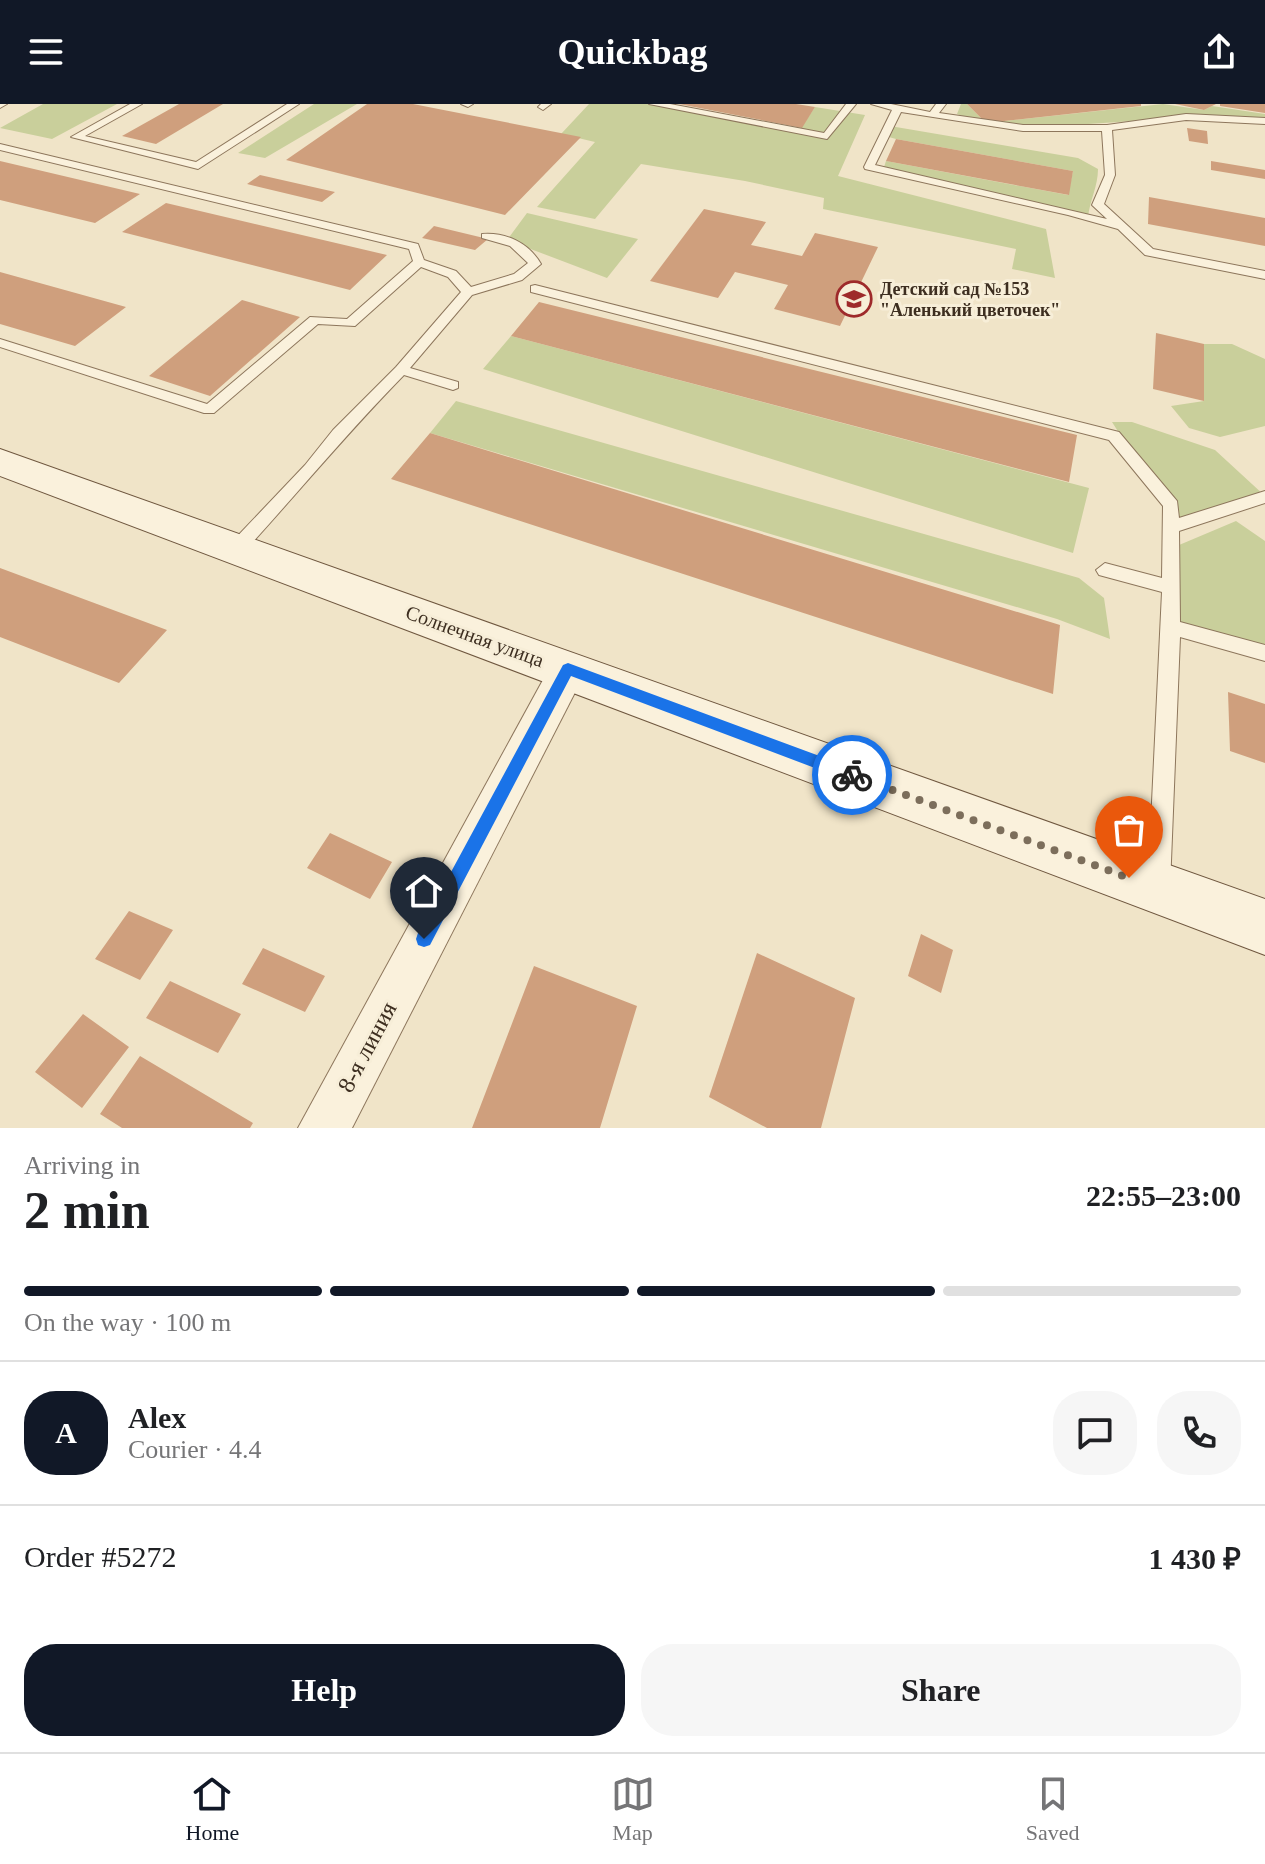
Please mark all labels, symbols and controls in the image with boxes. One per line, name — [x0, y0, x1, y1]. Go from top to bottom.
icon: menu — [24, 30, 68, 74]
icon: share — [1197, 30, 1241, 74]
text: Quickbag — [557, 32, 708, 72]
place label: Детский сад №153 "Аленький цветочек" — [880, 279, 1060, 320]
school or university icon: Детский сад №153 "Аленький цветочек" — [835, 280, 873, 318]
street label: Солнечная улица — [403, 601, 547, 672]
courier — [812, 735, 892, 815]
icon: bike — [830, 753, 874, 797]
pin — [1095, 796, 1163, 878]
icon: bag — [1107, 808, 1151, 852]
pin — [390, 857, 458, 939]
icon: home — [402, 869, 446, 913]
street label: 8-я линия — [332, 997, 402, 1097]
text: Arriving in — [24, 1151, 140, 1180]
text: 22:55–23:00 — [1086, 1179, 1241, 1212]
text: 2 min — [24, 1182, 150, 1239]
text: On the way · 100 m — [24, 1308, 231, 1337]
button: chat — [1053, 1391, 1137, 1475]
button: phone — [1157, 1391, 1241, 1475]
text: Alex — [128, 1401, 186, 1434]
text: A — [55, 1416, 77, 1449]
text: Courier · 4.4 — [128, 1435, 262, 1464]
text: Order #5272 — [24, 1540, 176, 1573]
text: 1 430 ₽ — [1149, 1542, 1241, 1575]
button: Help — [24, 1644, 625, 1736]
button: Share — [641, 1644, 1241, 1736]
tab: Home — [186, 1772, 239, 1846]
tab: Map — [611, 1772, 655, 1846]
tab: Saved — [1026, 1772, 1079, 1846]

